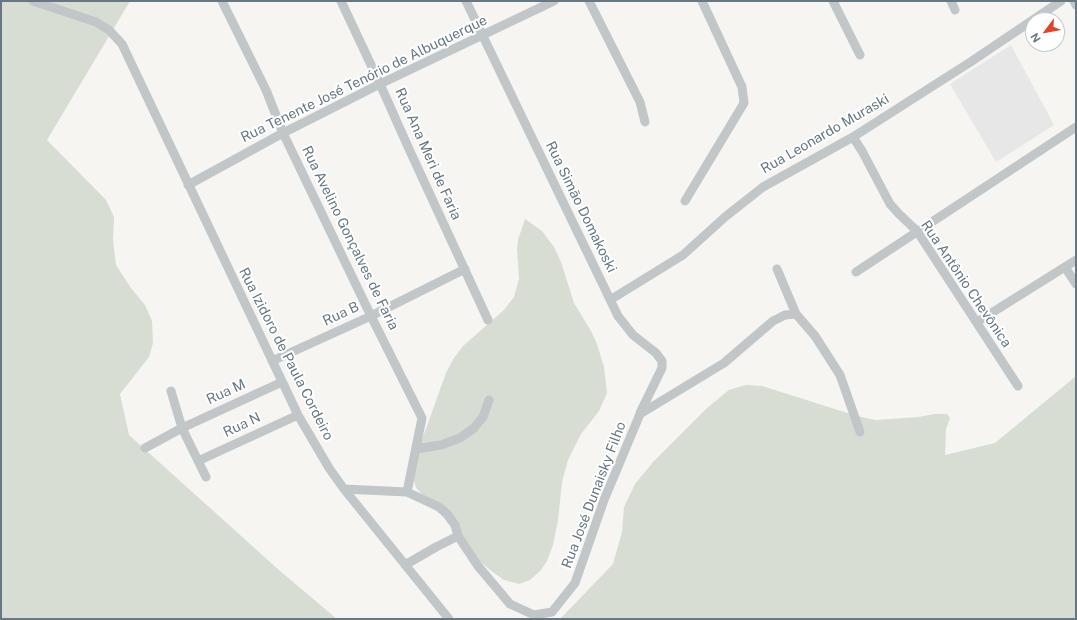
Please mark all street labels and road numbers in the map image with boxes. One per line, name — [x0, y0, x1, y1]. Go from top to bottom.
street label: Rua Tenente José Tenório de Albuquerque — [238, 12, 490, 146]
street label: Rua Ana Meri de Faria — [391, 85, 465, 223]
street label: Rua Leonardo Muraski — [758, 90, 892, 178]
street label: Rua Simão Domakoski — [542, 139, 620, 275]
street label: Rua Avelino Gonçalves de Faria — [298, 143, 402, 333]
street label: Rua Antônio Chevônica — [917, 217, 1015, 351]
street label: Rua Izidoro de Paula Cordeiro — [235, 265, 337, 443]
street label: Rua B — [320, 298, 362, 330]
street label: Rua M — [204, 376, 248, 408]
street label: Rua N — [221, 409, 263, 441]
street label: Rua José Dunaisky Filho — [558, 419, 630, 571]

